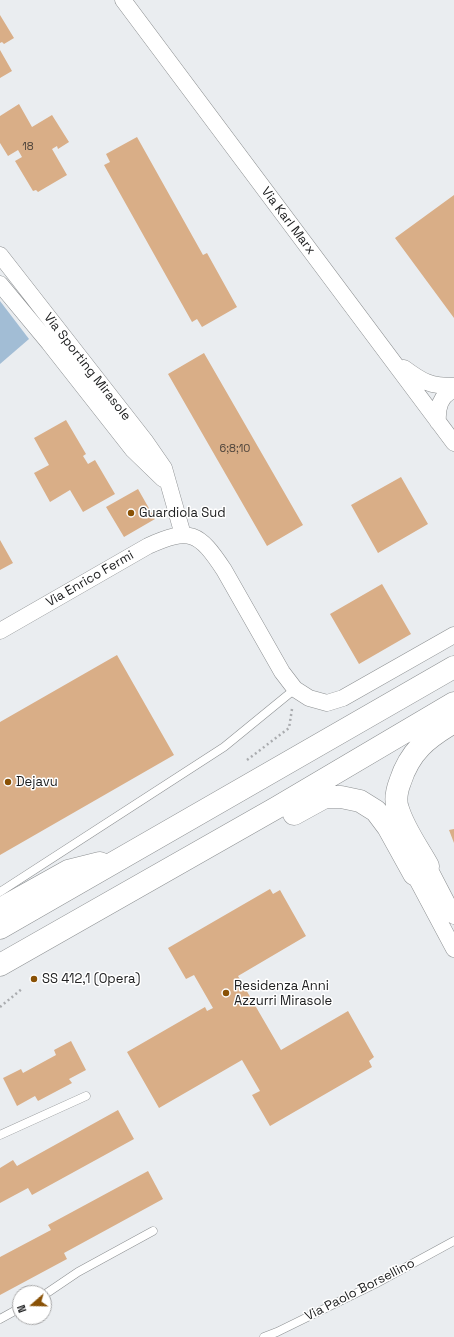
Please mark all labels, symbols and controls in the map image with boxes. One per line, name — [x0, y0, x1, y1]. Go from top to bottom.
house number: 18 — [22, 140, 34, 154]
street label: Via Karl Marx — [258, 184, 318, 258]
street label: Via Sporting Mirasole — [40, 310, 134, 424]
house number: 6;8;10 — [220, 442, 250, 456]
place label: Guardiola Sud — [139, 505, 226, 521]
marker: Guardiola Sud — [126, 508, 136, 518]
street label: Via Enrico Fermi — [43, 548, 137, 610]
place label: Dejavu — [16, 774, 58, 790]
marker: Dejavu — [3, 777, 13, 787]
place label: SS 412,1 (Opera) — [42, 971, 140, 987]
marker: SS 412,1 (Opera) — [29, 974, 39, 984]
place label: Residenza Anni Azzurri Mirasole — [234, 978, 332, 1009]
marker: Residenza Anni Azzurri Mirasole — [221, 988, 231, 998]
street label: Via Paolo Borsellino — [303, 1256, 417, 1324]
north arrow — [12, 1285, 52, 1325]
text: N — [14, 1303, 30, 1315]

